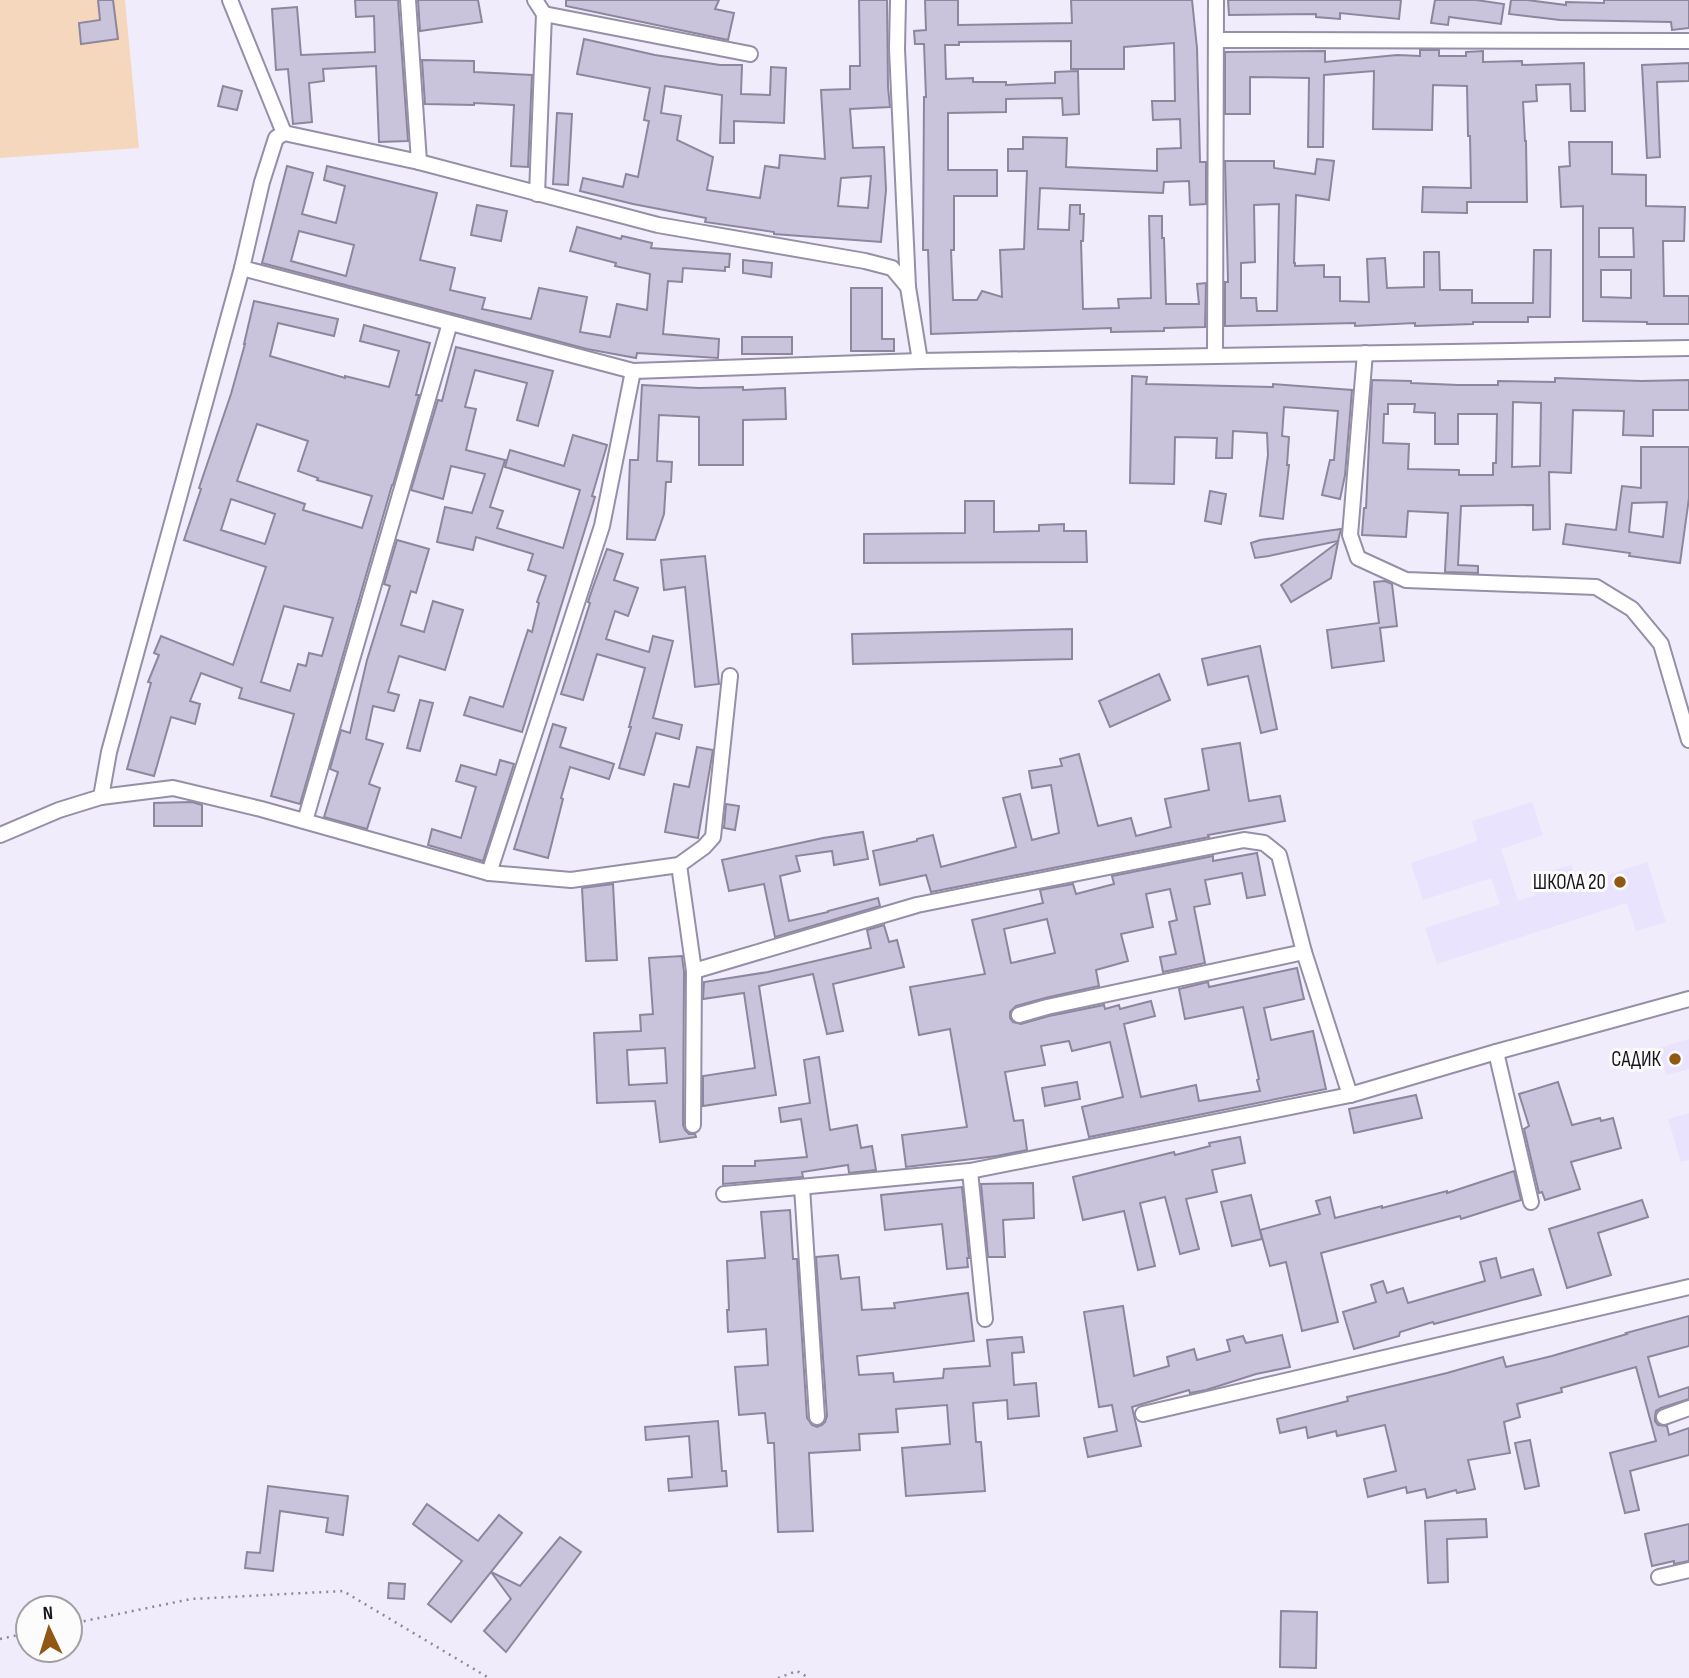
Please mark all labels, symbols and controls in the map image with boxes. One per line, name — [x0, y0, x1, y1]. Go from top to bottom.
place label: ШКОЛА 20 — [1533, 870, 1606, 895]
marker: ШКОЛА 20 — [1612, 874, 1628, 890]
place label: САДИК — [1611, 1047, 1662, 1072]
marker: САДИК — [1667, 1051, 1683, 1067]
north arrow — [14, 1594, 84, 1664]
text: N — [42, 1602, 54, 1625]

